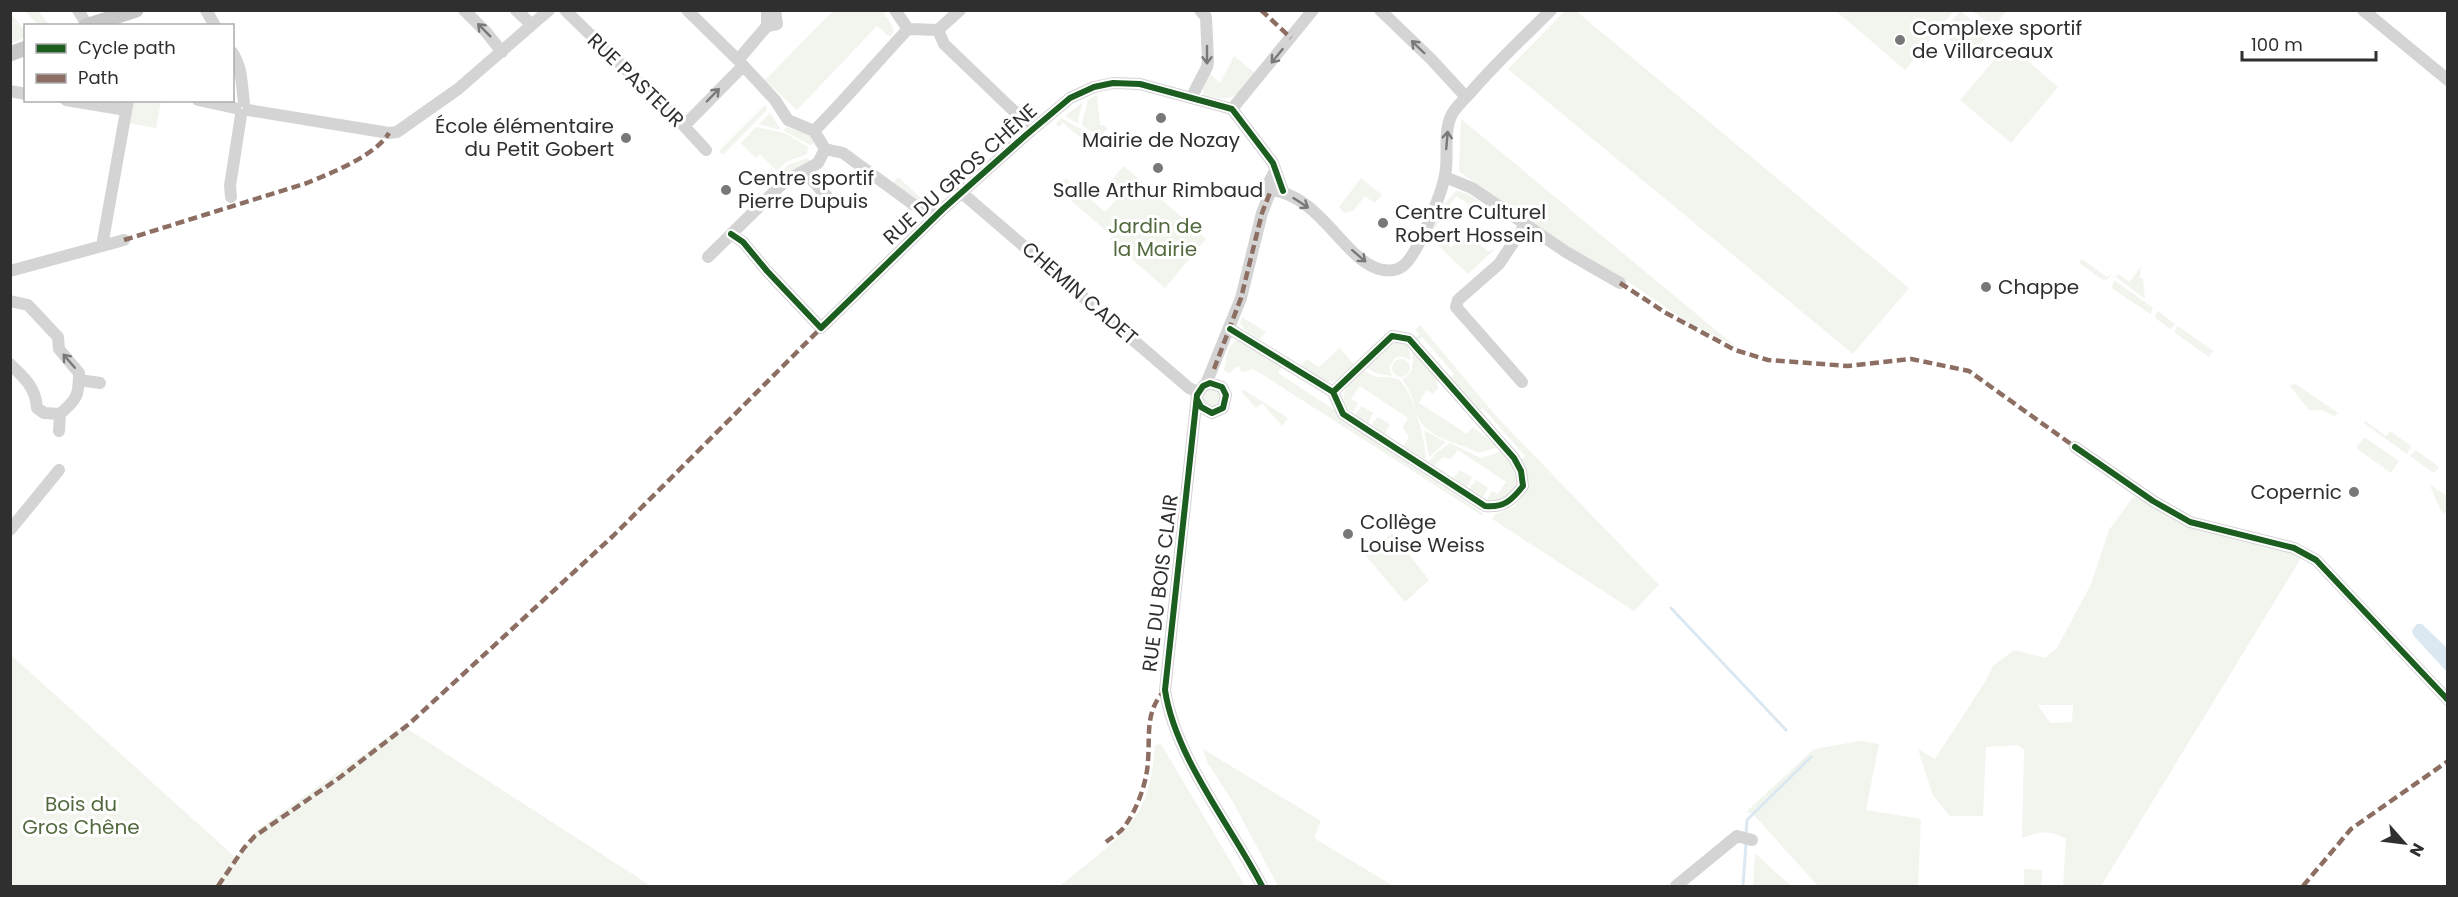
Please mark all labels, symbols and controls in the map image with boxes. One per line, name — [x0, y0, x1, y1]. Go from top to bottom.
place label: Complexe sportif de Villarceaux — [1912, 14, 2082, 65]
one-way arrow — [477, 23, 492, 38]
legend — [24, 24, 234, 102]
scale bar — [2242, 24, 2376, 62]
street label: RUE PASTEUR — [581, 27, 691, 133]
text: 100 m — [2251, 32, 2303, 57]
marker: Complexe sportif de Villarceaux — [1893, 33, 1907, 47]
text: Cycle path — [78, 35, 176, 60]
one-way arrow — [1411, 40, 1426, 54]
one-way arrow — [1202, 44, 1213, 64]
one-way arrow — [1270, 48, 1283, 64]
text: Path — [78, 65, 119, 90]
one-way arrow — [706, 88, 721, 103]
street label: RUE DU GROS CHÊNE — [877, 97, 1043, 251]
marker: Mairie de Nozay — [1154, 111, 1168, 125]
place label: École élémentaire du Petit Gobert — [435, 112, 614, 163]
place label: Mairie de Nozay — [1082, 126, 1240, 154]
marker: École élémentaire du Petit Gobert — [619, 131, 633, 145]
one-way arrow — [1442, 131, 1453, 151]
marker: Salle Arthur Rimbaud — [1151, 161, 1165, 175]
place label: Centre sportif Pierre Dupuis — [738, 164, 874, 215]
place label: Salle Arthur Rimbaud — [1053, 176, 1263, 204]
marker: Centre sportif Pierre Dupuis — [719, 183, 733, 197]
one-way arrow — [1292, 197, 1309, 209]
place label: Centre Culturel Robert Hossein — [1395, 198, 1546, 249]
park label: Jardin de la Mairie — [1108, 212, 1202, 263]
marker: Centre Culturel Robert Hossein — [1376, 216, 1390, 230]
street label: CHEMIN CADET — [1016, 235, 1144, 351]
one-way arrow — [1351, 249, 1366, 263]
place label: Chappe — [1998, 273, 2079, 301]
marker: Chappe — [1979, 280, 1993, 294]
one-way arrow — [62, 354, 76, 369]
place label: Copernic — [2251, 478, 2342, 506]
marker: Copernic — [2347, 485, 2361, 499]
street label: RUE DU BOIS CLAIR — [1135, 493, 1185, 673]
place label: Collège Louise Weiss — [1360, 508, 1485, 559]
marker: Collège Louise Weiss — [1341, 527, 1355, 541]
park label: Bois du Gros Chêne — [22, 790, 140, 841]
north arrow — [2374, 813, 2434, 873]
text: N — [2404, 839, 2430, 861]

